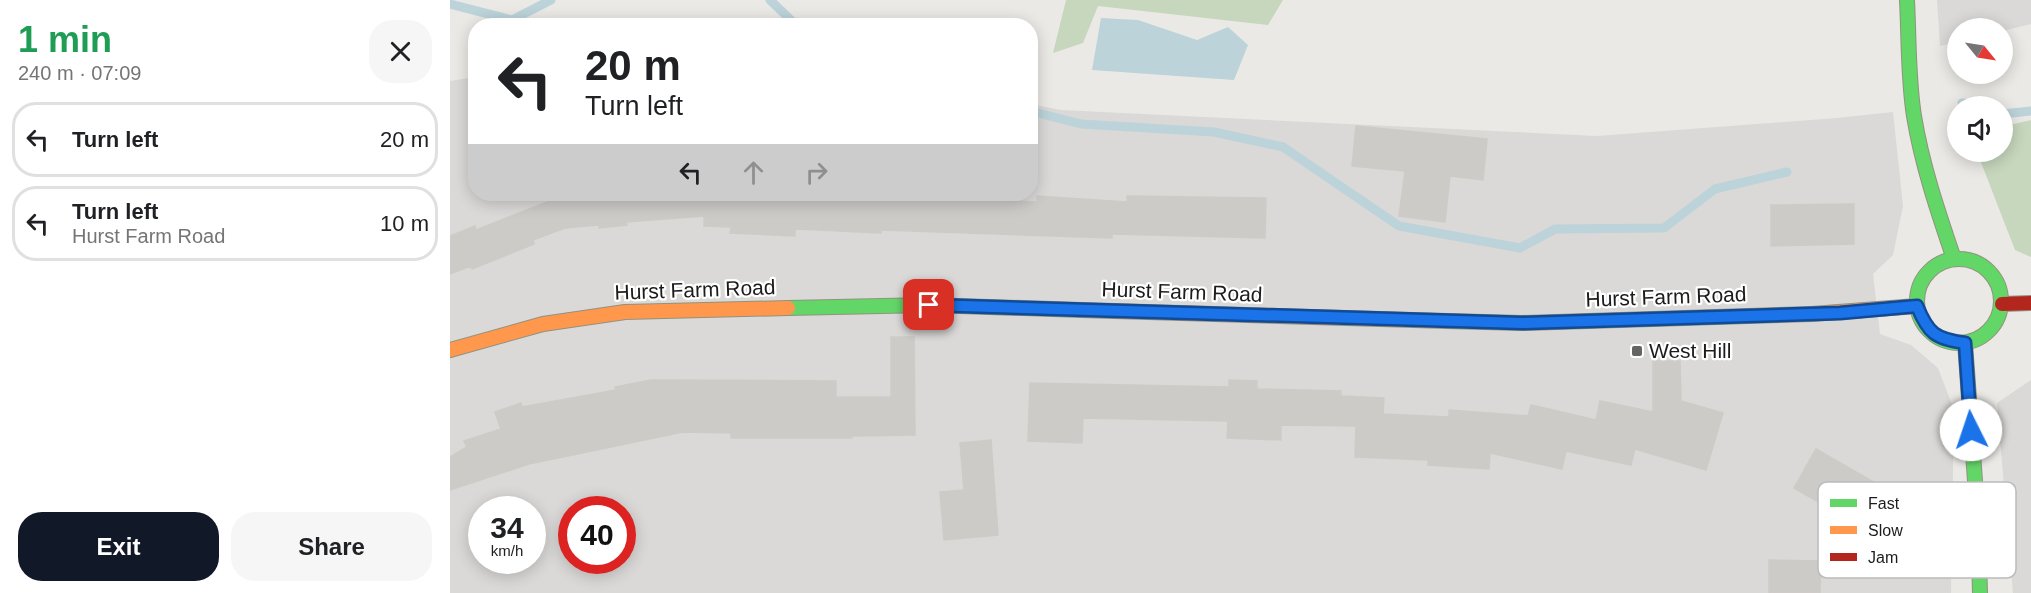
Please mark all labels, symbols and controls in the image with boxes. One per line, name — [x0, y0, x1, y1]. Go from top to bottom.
north arrow — [1947, 18, 2013, 84]
map controls — [1947, 18, 2013, 162]
text: 1 min — [18, 19, 112, 60]
button: close — [369, 20, 432, 83]
icon: left — [486, 42, 564, 120]
text: 20 m — [585, 42, 681, 89]
text: 240 m · 07:09 — [18, 62, 141, 84]
text: Turn left — [585, 91, 683, 121]
button: sound — [1947, 96, 2013, 162]
icon: left — [21, 123, 54, 156]
text: Turn left — [72, 127, 158, 152]
text: 20 m — [380, 127, 429, 152]
icon: left — [674, 156, 707, 189]
icon: ahead — [737, 156, 770, 189]
icon: right — [800, 156, 833, 189]
text: Turn left — [72, 199, 158, 224]
icon: left — [21, 207, 54, 240]
text: 10 m — [380, 211, 429, 236]
text: Hurst Farm Road — [72, 225, 225, 247]
street label: Hurst Farm Road — [614, 275, 776, 304]
street label: Hurst Farm Road — [1101, 277, 1263, 306]
pin — [903, 279, 954, 330]
street label: Hurst Farm Road — [1585, 282, 1747, 311]
icon: arrive — [912, 288, 945, 321]
place label: West Hill — [1649, 339, 1731, 362]
marker: West Hill — [1630, 344, 1644, 358]
position arrow — [1939, 398, 2003, 462]
legend — [1818, 482, 2016, 578]
text: Fast — [1868, 495, 1900, 512]
speed limit sign: 40 — [558, 496, 636, 574]
text: 34 — [490, 511, 524, 544]
button: Exit — [18, 512, 219, 581]
button: Share — [231, 512, 432, 581]
text: Slow — [1868, 522, 1903, 539]
text: km/h — [491, 542, 523, 559]
text: Jam — [1868, 549, 1898, 566]

